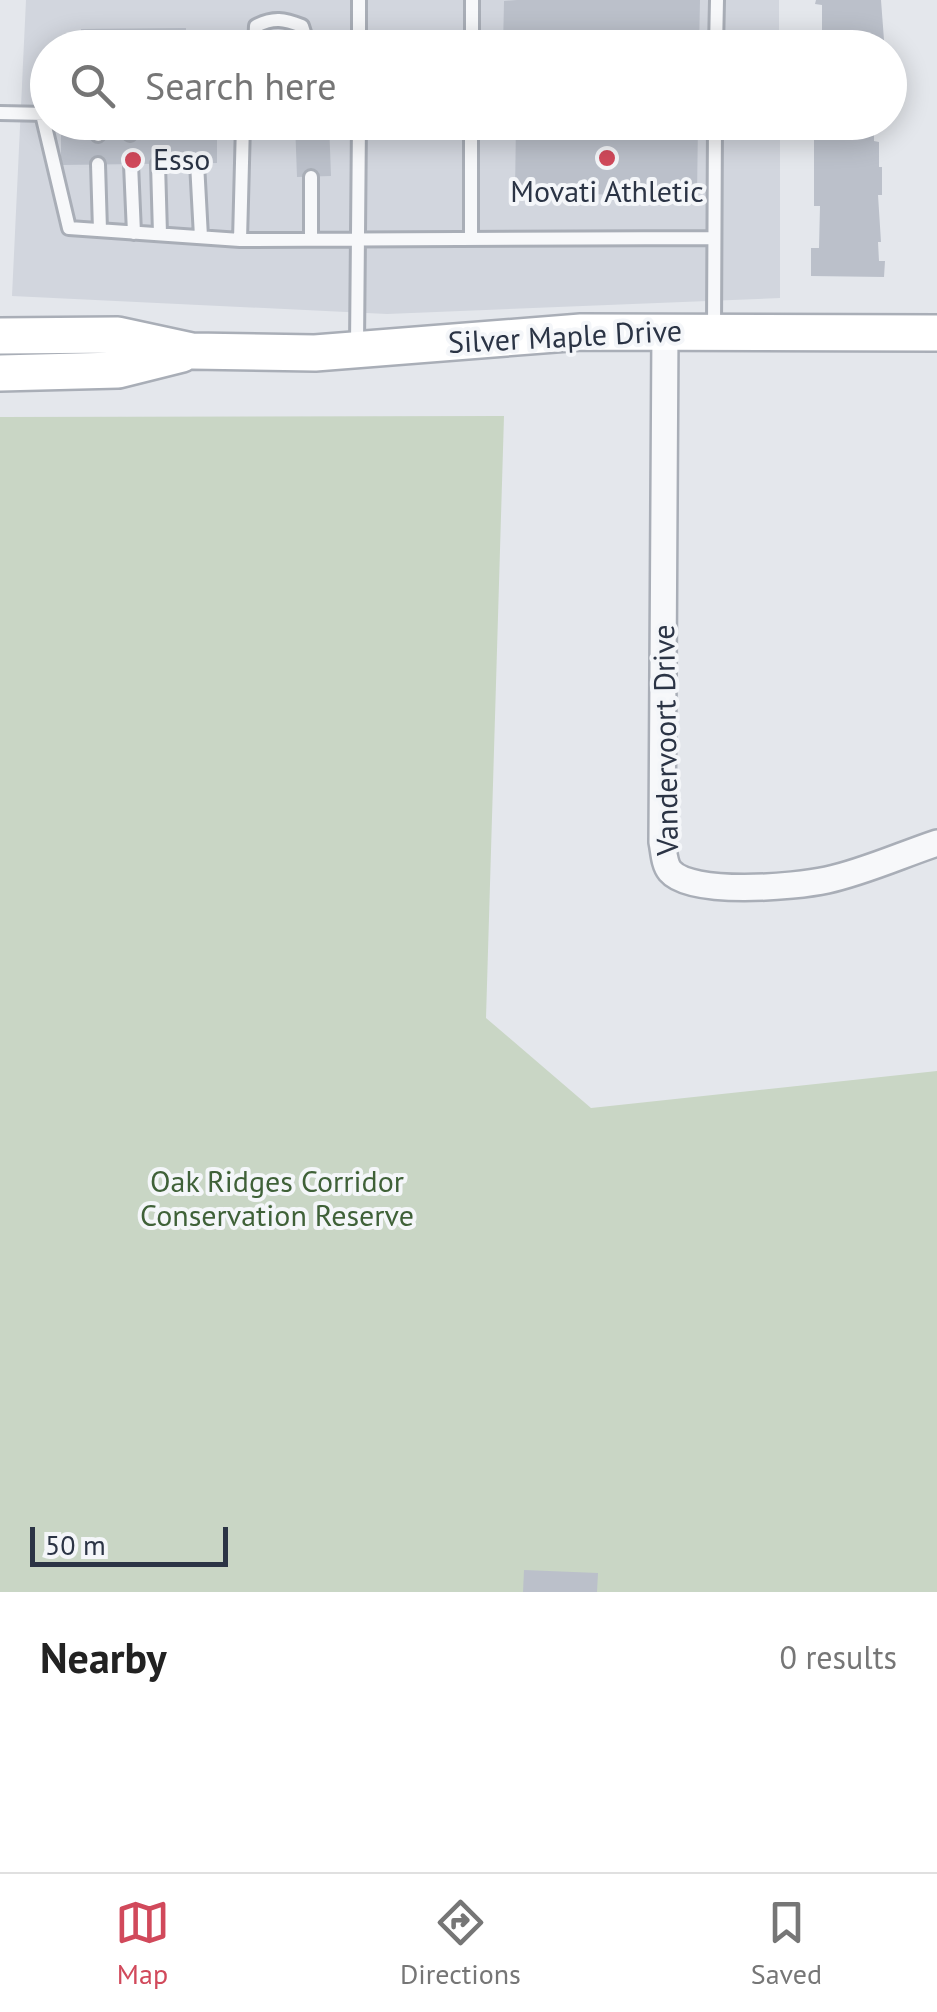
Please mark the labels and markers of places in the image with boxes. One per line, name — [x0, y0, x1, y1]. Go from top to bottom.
place label: Esso — [153, 139, 210, 178]
marker: Movati Athletic — [596, 147, 618, 169]
marker: Esso — [122, 149, 144, 171]
place label: Movati Athletic — [510, 171, 704, 210]

